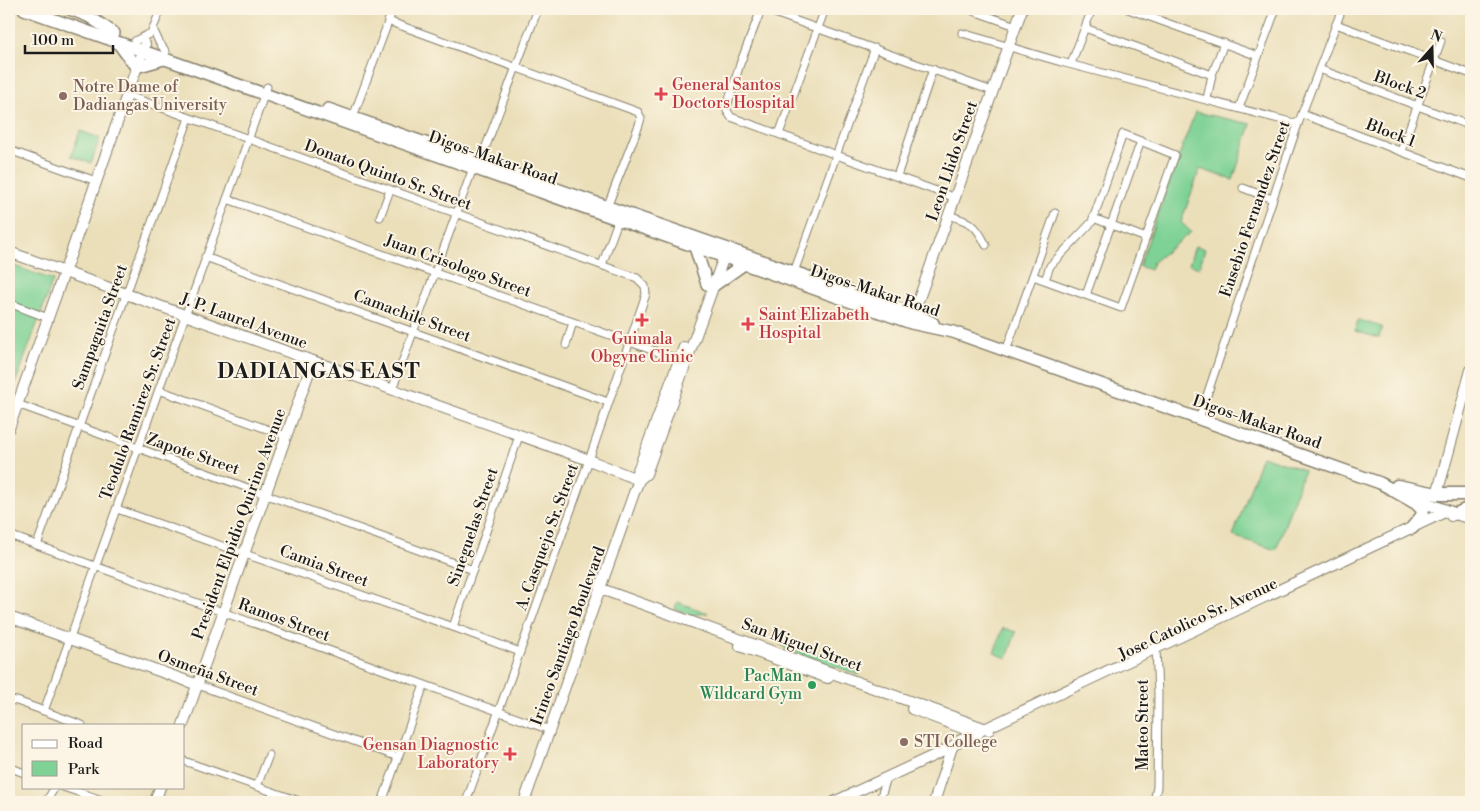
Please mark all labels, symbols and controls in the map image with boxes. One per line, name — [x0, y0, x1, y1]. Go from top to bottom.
scale bar — [25, 22, 112, 54]
north arrow — [1408, 22, 1458, 72]
text: N — [1428, 26, 1444, 47]
text: 100 m — [32, 31, 74, 50]
street label: Block 2 — [1370, 66, 1429, 104]
place label: General Santos Doctors Hospital — [672, 75, 795, 113]
place label: Notre Dame of Dadiangas University — [73, 77, 227, 115]
marker: General Santos Doctors Hospital — [654, 87, 668, 101]
marker: Notre Dame of Dadiangas University — [57, 90, 69, 102]
street label: Leon Llido Street — [922, 98, 982, 224]
street label: Block 1 — [1362, 114, 1419, 152]
street label: Eusebio Fernandez Street — [1215, 118, 1295, 300]
street label: Digos-Makar Road — [426, 127, 560, 189]
street label: Donato Quinto Sr. Street — [301, 135, 475, 215]
street label: Juan Crisologo Street — [381, 230, 534, 302]
street label: Sampaguita Street — [68, 261, 132, 392]
street label: Digos-Makar Road — [808, 261, 942, 321]
street label: Camachile Street — [351, 285, 474, 347]
street label: J. P. Laurel Avenue — [177, 288, 310, 353]
place label: Saint Elizabeth Hospital — [759, 305, 870, 343]
marker: Guimala Obgyne Clinic — [635, 313, 649, 327]
street label: Teodulo Ramirez Sr. Street — [96, 315, 180, 503]
marker: Saint Elizabeth Hospital — [741, 317, 755, 331]
place label: Guimala Obgyne Clinic — [591, 329, 693, 367]
district label: DADIANGAS EAST — [217, 359, 421, 385]
street label: Digos-Makar Road — [1190, 391, 1324, 453]
street label: President Elpidio Quirino Avenue — [188, 406, 290, 642]
street label: Zapote Street — [144, 429, 242, 479]
street label: A. Casquejo Sr. Street — [511, 460, 583, 614]
street label: Sineguelas Street — [443, 465, 503, 589]
street label: Camia Street — [277, 541, 372, 591]
street label: Irineo Santiago Boulevard — [526, 544, 610, 728]
street label: Jose Catolico Sr. Avenue — [1114, 573, 1281, 665]
street label: Ramos Street — [235, 594, 333, 646]
street label: San Miguel Street — [739, 614, 865, 676]
street label: Osmeña Street — [155, 645, 262, 701]
place label: PacMan Wildcard Gym — [699, 666, 802, 704]
marker: PacMan Wildcard Gym — [806, 679, 818, 691]
street label: Mateo Street — [1133, 679, 1153, 771]
legend — [22, 724, 185, 788]
place label: STI College — [914, 732, 997, 752]
text: Road — [68, 734, 103, 753]
place label: Gensan Diagnostic Laboratory — [363, 735, 499, 773]
marker: STI College — [898, 736, 910, 748]
marker: Gensan Diagnostic Laboratory — [503, 747, 517, 761]
text: Park — [68, 760, 100, 779]

